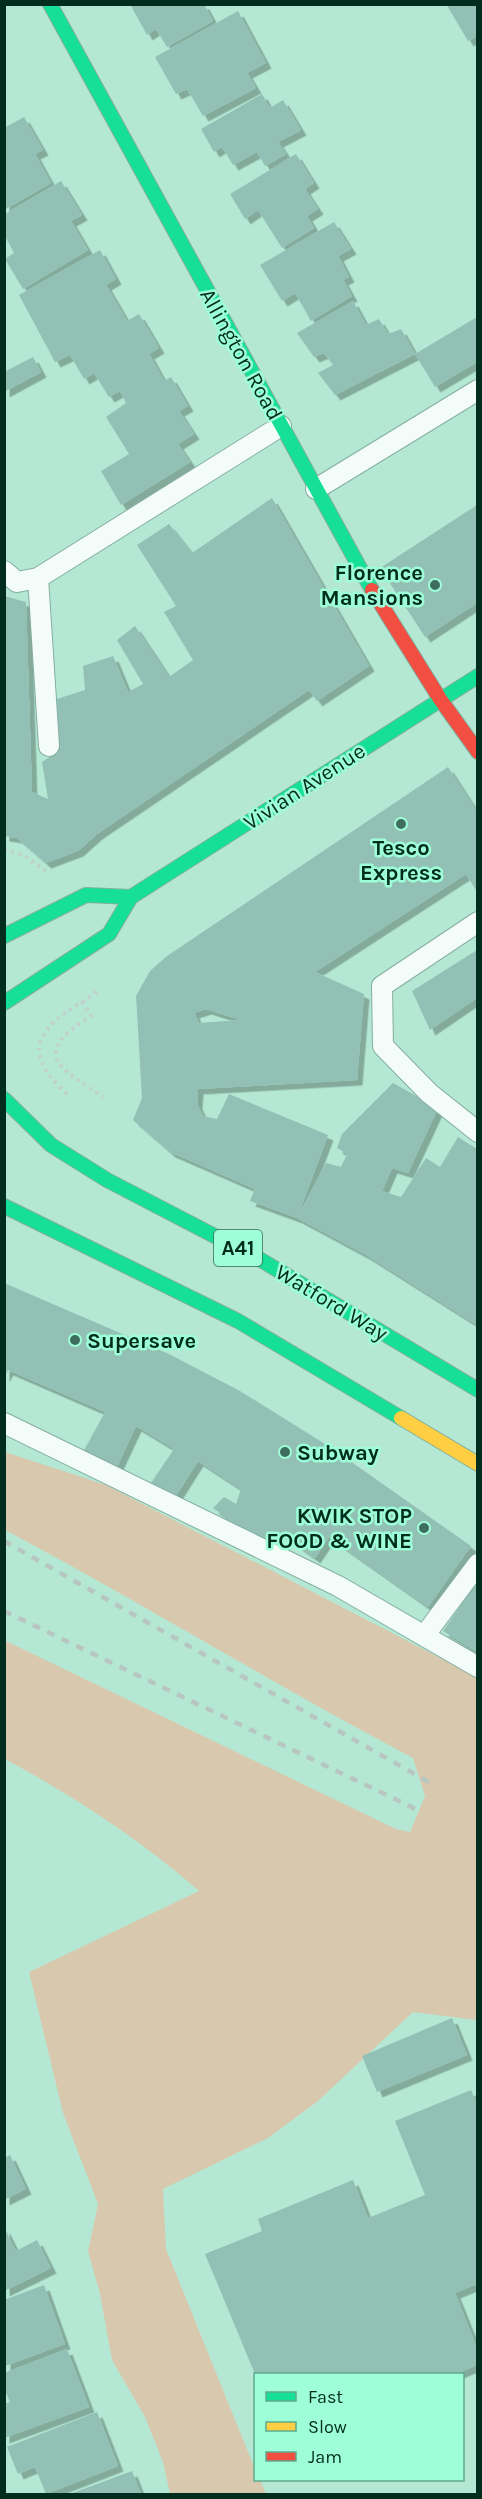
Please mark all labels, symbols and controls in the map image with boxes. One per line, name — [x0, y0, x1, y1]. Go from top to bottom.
street label: Allington Road — [194, 284, 288, 425]
place label: Florence Mansions — [321, 560, 423, 611]
marker: Florence Mansions — [428, 578, 442, 592]
street label: Vivian Avenue — [239, 738, 370, 836]
marker: Tesco Express — [394, 817, 408, 831]
place label: Tesco Express — [360, 835, 442, 886]
road number: A41 — [214, 1230, 262, 1266]
street label: Watford Way — [271, 1259, 392, 1347]
place label: Supersave — [87, 1328, 196, 1354]
marker: Supersave — [68, 1333, 82, 1347]
place label: Subway — [297, 1440, 379, 1466]
marker: Subway — [278, 1445, 292, 1459]
place label: KWIK STOP FOOD & WINE — [266, 1503, 412, 1554]
marker: KWIK STOP FOOD & WINE — [417, 1521, 431, 1535]
legend — [254, 2373, 464, 2481]
text: Fast — [308, 2386, 343, 2408]
text: Slow — [308, 2416, 347, 2438]
text: Jam — [308, 2446, 342, 2468]

